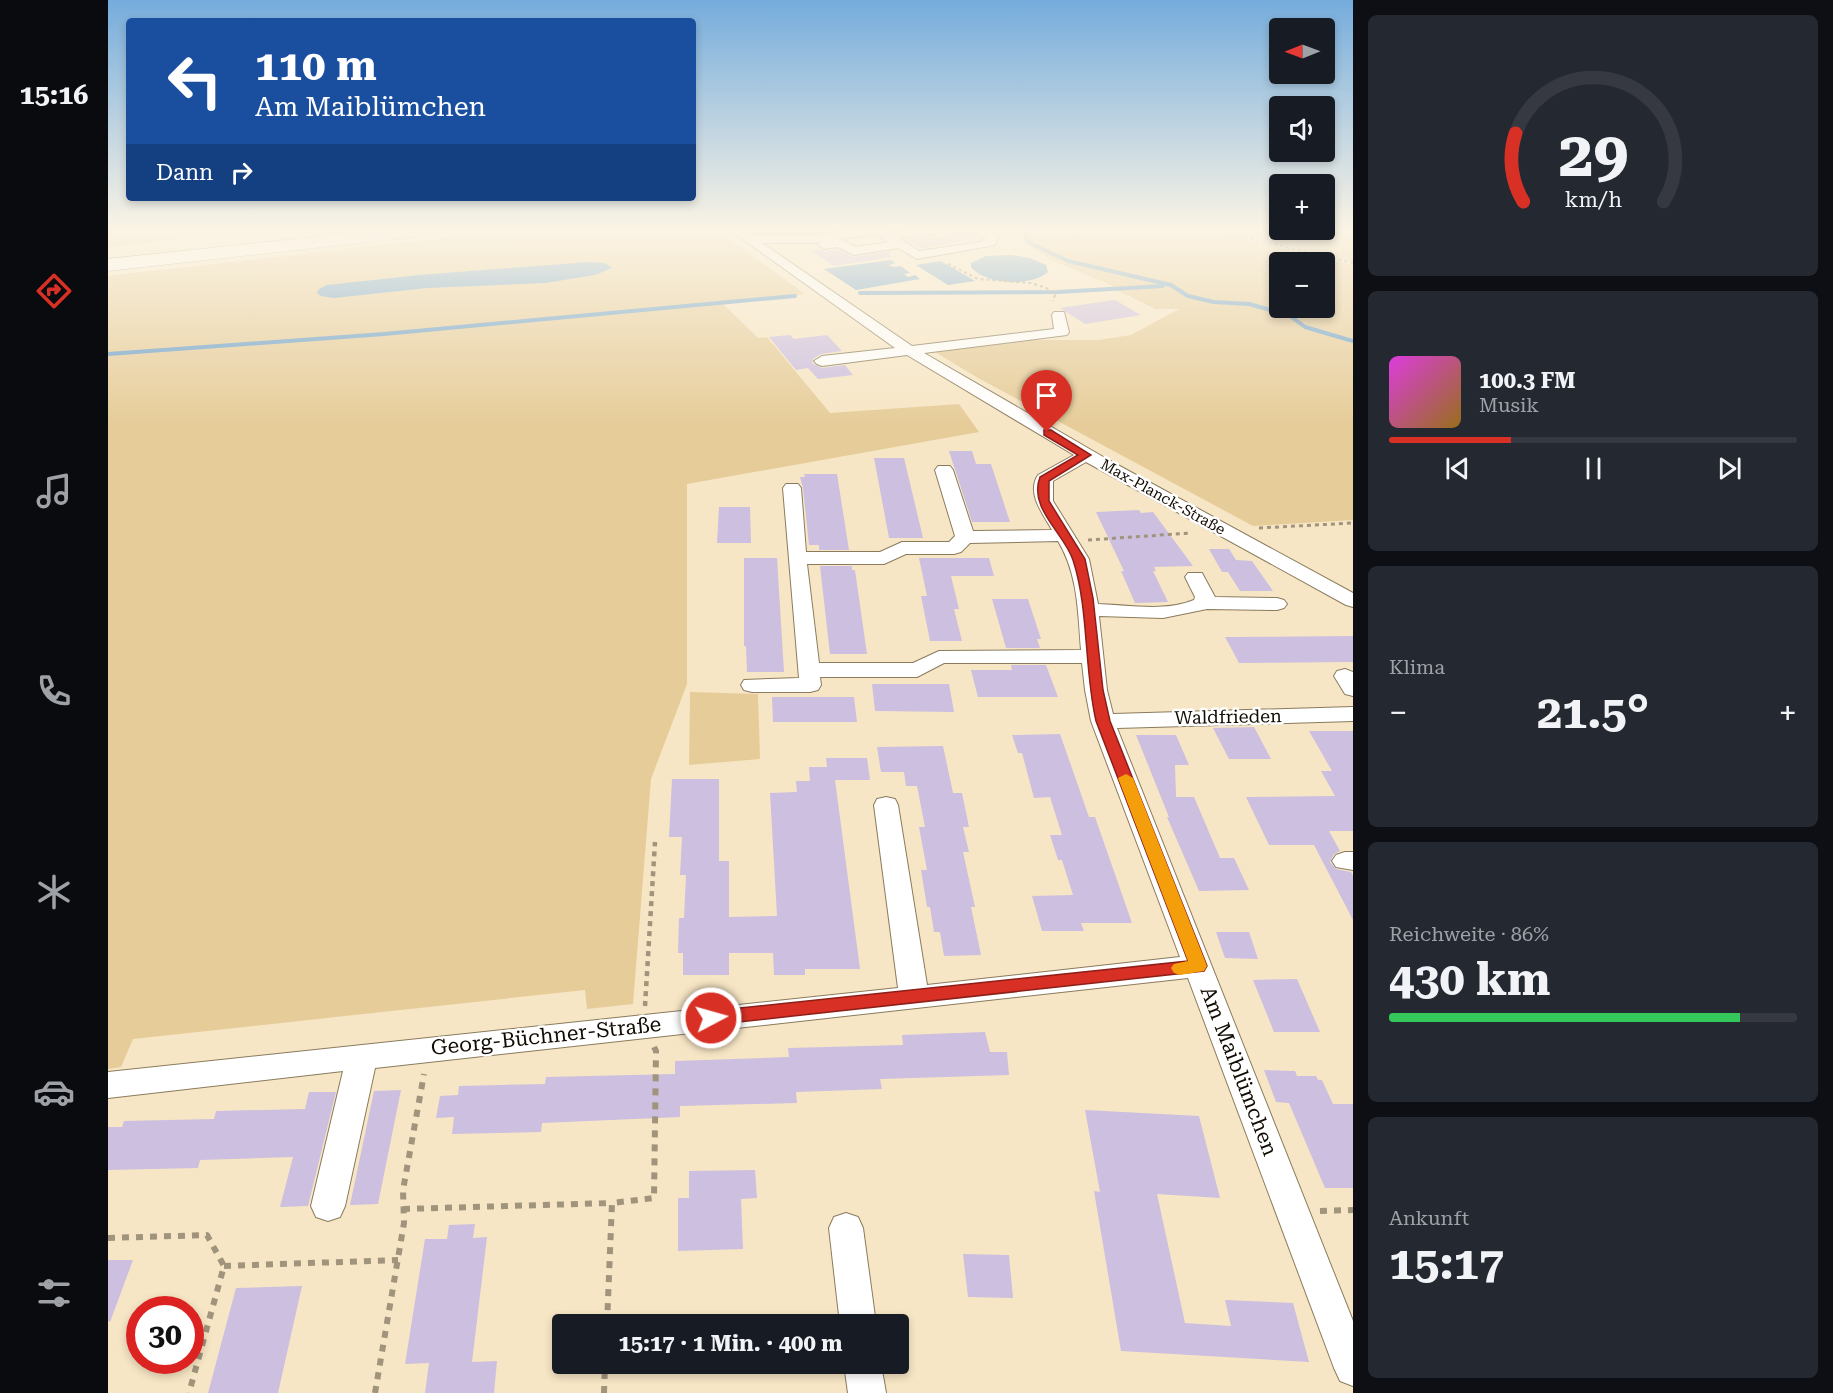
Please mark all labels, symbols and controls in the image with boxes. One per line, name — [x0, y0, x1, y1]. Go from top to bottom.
north arrow — [1269, 18, 1335, 84]
map controls — [1269, 18, 1335, 318]
text: 110 m — [255, 41, 377, 90]
icon: left — [156, 42, 234, 120]
text: 15:16 — [20, 79, 88, 111]
text: Am Maiblümchen — [255, 91, 486, 123]
button: sound — [1269, 96, 1335, 162]
text: 29 — [1558, 118, 1628, 191]
icon: right — [225, 156, 258, 189]
text: Dann — [156, 160, 213, 185]
button: + — [1269, 174, 1335, 240]
text: km/h — [1564, 188, 1622, 213]
button: − — [1269, 252, 1335, 318]
icon: directions — [33, 270, 75, 312]
text: 100.3 FM — [1479, 368, 1576, 393]
pin — [1021, 370, 1072, 432]
icon: arrive — [1030, 379, 1063, 412]
text: Musik — [1479, 393, 1539, 417]
icon: previous — [1441, 452, 1474, 485]
icon: pause — [1577, 452, 1610, 485]
icon: next — [1713, 452, 1746, 485]
street label: Max-Planck-Straße — [1097, 455, 1229, 539]
icon: music — [33, 470, 75, 512]
text: Klima — [1389, 655, 1445, 679]
icon: phone — [33, 670, 75, 712]
text: 21.5° — [1537, 686, 1649, 739]
text: − — [1389, 693, 1407, 732]
text: + — [1779, 693, 1797, 732]
street label: Waldfrieden — [1174, 705, 1282, 728]
icon: climate — [33, 871, 75, 913]
text: Reichweite · 86% — [1389, 922, 1549, 946]
text: 430 km — [1389, 953, 1550, 1006]
street label: Am Maiblümchen — [1196, 983, 1283, 1160]
position arrow — [679, 986, 743, 1050]
street label: Georg-Büchner-Straße — [430, 1012, 662, 1060]
icon: car — [33, 1071, 75, 1113]
text: Ankunft — [1389, 1206, 1469, 1230]
text: 15:17 — [1389, 1237, 1504, 1290]
icon: filters — [33, 1272, 75, 1314]
speed limit sign: 30 — [126, 1296, 204, 1374]
text: 15:17 · 1 Min. · 400 m — [618, 1331, 843, 1356]

